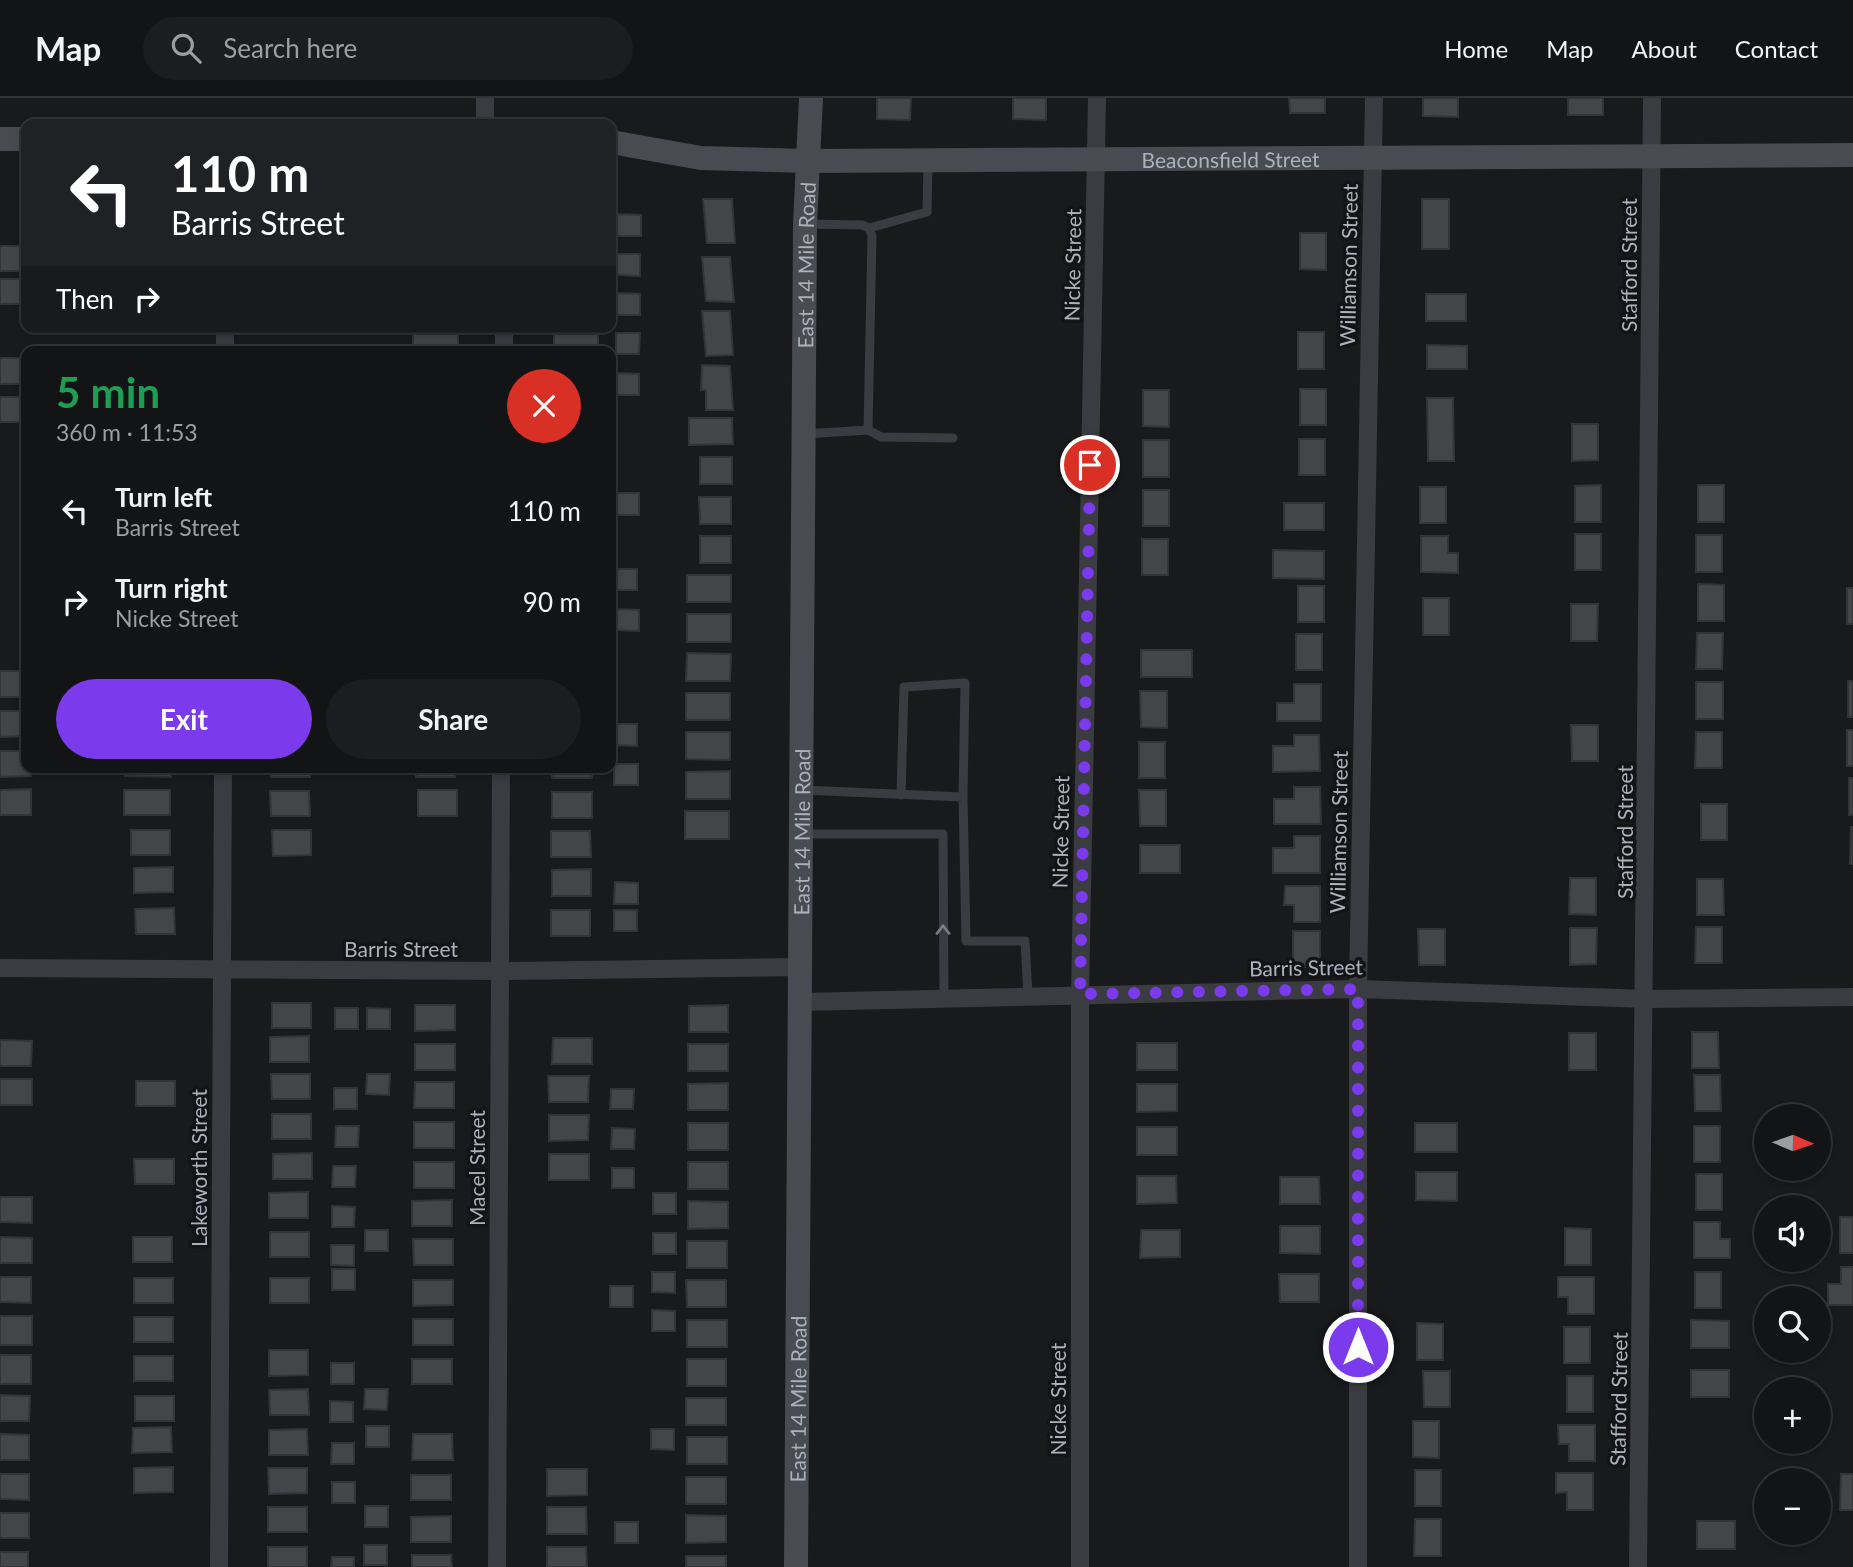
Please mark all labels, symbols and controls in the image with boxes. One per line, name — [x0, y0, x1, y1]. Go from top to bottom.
search box — [143, 17, 633, 80]
text: Map — [35, 28, 101, 68]
icon: search — [167, 29, 205, 67]
text: Search here — [223, 32, 357, 64]
text: Home — [1444, 34, 1508, 63]
text: Map — [1546, 34, 1594, 63]
text: About — [1632, 34, 1697, 63]
text: Contact — [1735, 34, 1818, 63]
text: 110 m — [171, 144, 309, 202]
street label: Beaconsfield Street — [1141, 146, 1320, 172]
icon: left — [56, 147, 147, 238]
street label: East 14 Mile Road — [792, 181, 819, 348]
street label: Williamson Street — [1334, 183, 1362, 347]
street label: Stafford Street — [1616, 198, 1641, 332]
text: Barris Street — [171, 203, 345, 242]
street label: Nicke Street — [1059, 208, 1085, 322]
icon: right — [128, 280, 166, 318]
text: Then — [56, 283, 114, 315]
text: 5 min — [56, 367, 160, 417]
button: close — [507, 369, 581, 443]
text: 360 m · 11:53 — [56, 418, 198, 446]
pin — [1060, 435, 1120, 495]
icon: arrive — [1071, 446, 1109, 484]
text: Turn left — [115, 481, 212, 513]
icon: left — [56, 492, 94, 530]
text: 110 m — [508, 495, 581, 527]
text: Barris Street — [115, 513, 240, 541]
text: Turn right — [115, 572, 228, 604]
icon: right — [56, 583, 94, 621]
text: 90 m — [523, 586, 581, 618]
text: Nicke Street — [115, 604, 239, 632]
button: Exit — [56, 679, 312, 759]
button: Share — [326, 679, 581, 759]
street label: East 14 Mile Road — [788, 749, 814, 915]
street label: Williamson Street — [1324, 750, 1352, 914]
street label: Stafford Street — [1612, 765, 1637, 899]
street label: Nicke Street — [1047, 775, 1073, 889]
one-way arrow — [935, 925, 951, 935]
street label: Barris Street — [344, 936, 458, 961]
street label: Barris Street — [1249, 953, 1364, 980]
street label: Lakeworth Street — [186, 1088, 211, 1247]
north arrow — [1754, 1104, 1830, 1181]
map controls — [1754, 1104, 1831, 1545]
street label: Macel Street — [464, 1109, 489, 1226]
button: sound — [1754, 1195, 1831, 1272]
button: search — [1754, 1286, 1831, 1363]
position arrow — [1321, 1310, 1395, 1384]
street label: East 14 Mile Road — [784, 1316, 810, 1482]
street label: Stafford Street — [1604, 1331, 1632, 1466]
street label: Nicke Street — [1045, 1342, 1070, 1455]
button: + — [1754, 1377, 1831, 1454]
button: − — [1754, 1468, 1831, 1545]

